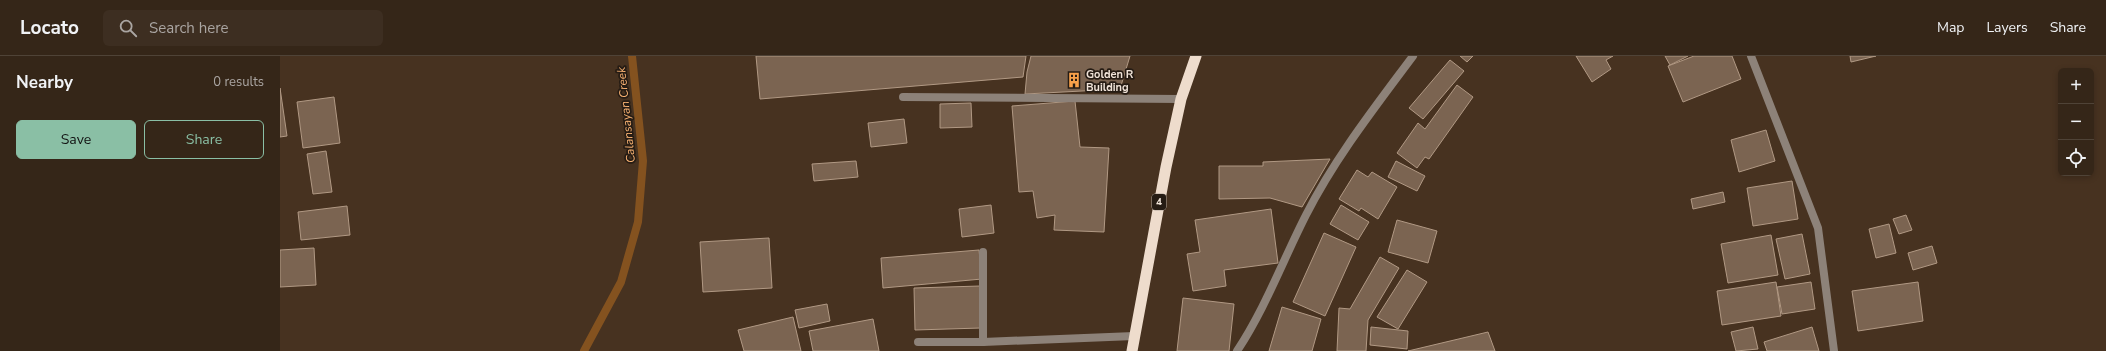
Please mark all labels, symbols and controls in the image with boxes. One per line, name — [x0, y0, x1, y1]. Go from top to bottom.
search box — [103, 10, 383, 46]
text: Locato — [20, 15, 79, 41]
icon: search — [117, 17, 139, 39]
text: Search here — [149, 18, 229, 38]
text: Map — [1937, 18, 1964, 37]
text: Layers — [1986, 18, 2028, 37]
text: Share — [2050, 18, 2086, 37]
water label: Calansayan Creek — [613, 65, 639, 164]
place label: Golden R Building — [1086, 67, 1134, 95]
map controls — [2058, 68, 2094, 176]
button: + — [2058, 68, 2094, 104]
text: Nearby — [16, 71, 73, 94]
building icon: Golden R Building — [1065, 71, 1083, 89]
text: 0 results — [213, 73, 264, 91]
button: − — [2058, 104, 2094, 140]
button: Save — [16, 120, 136, 159]
button: Share — [144, 120, 264, 159]
button: locate — [2058, 140, 2094, 176]
road number: 4 — [1152, 194, 1166, 210]

